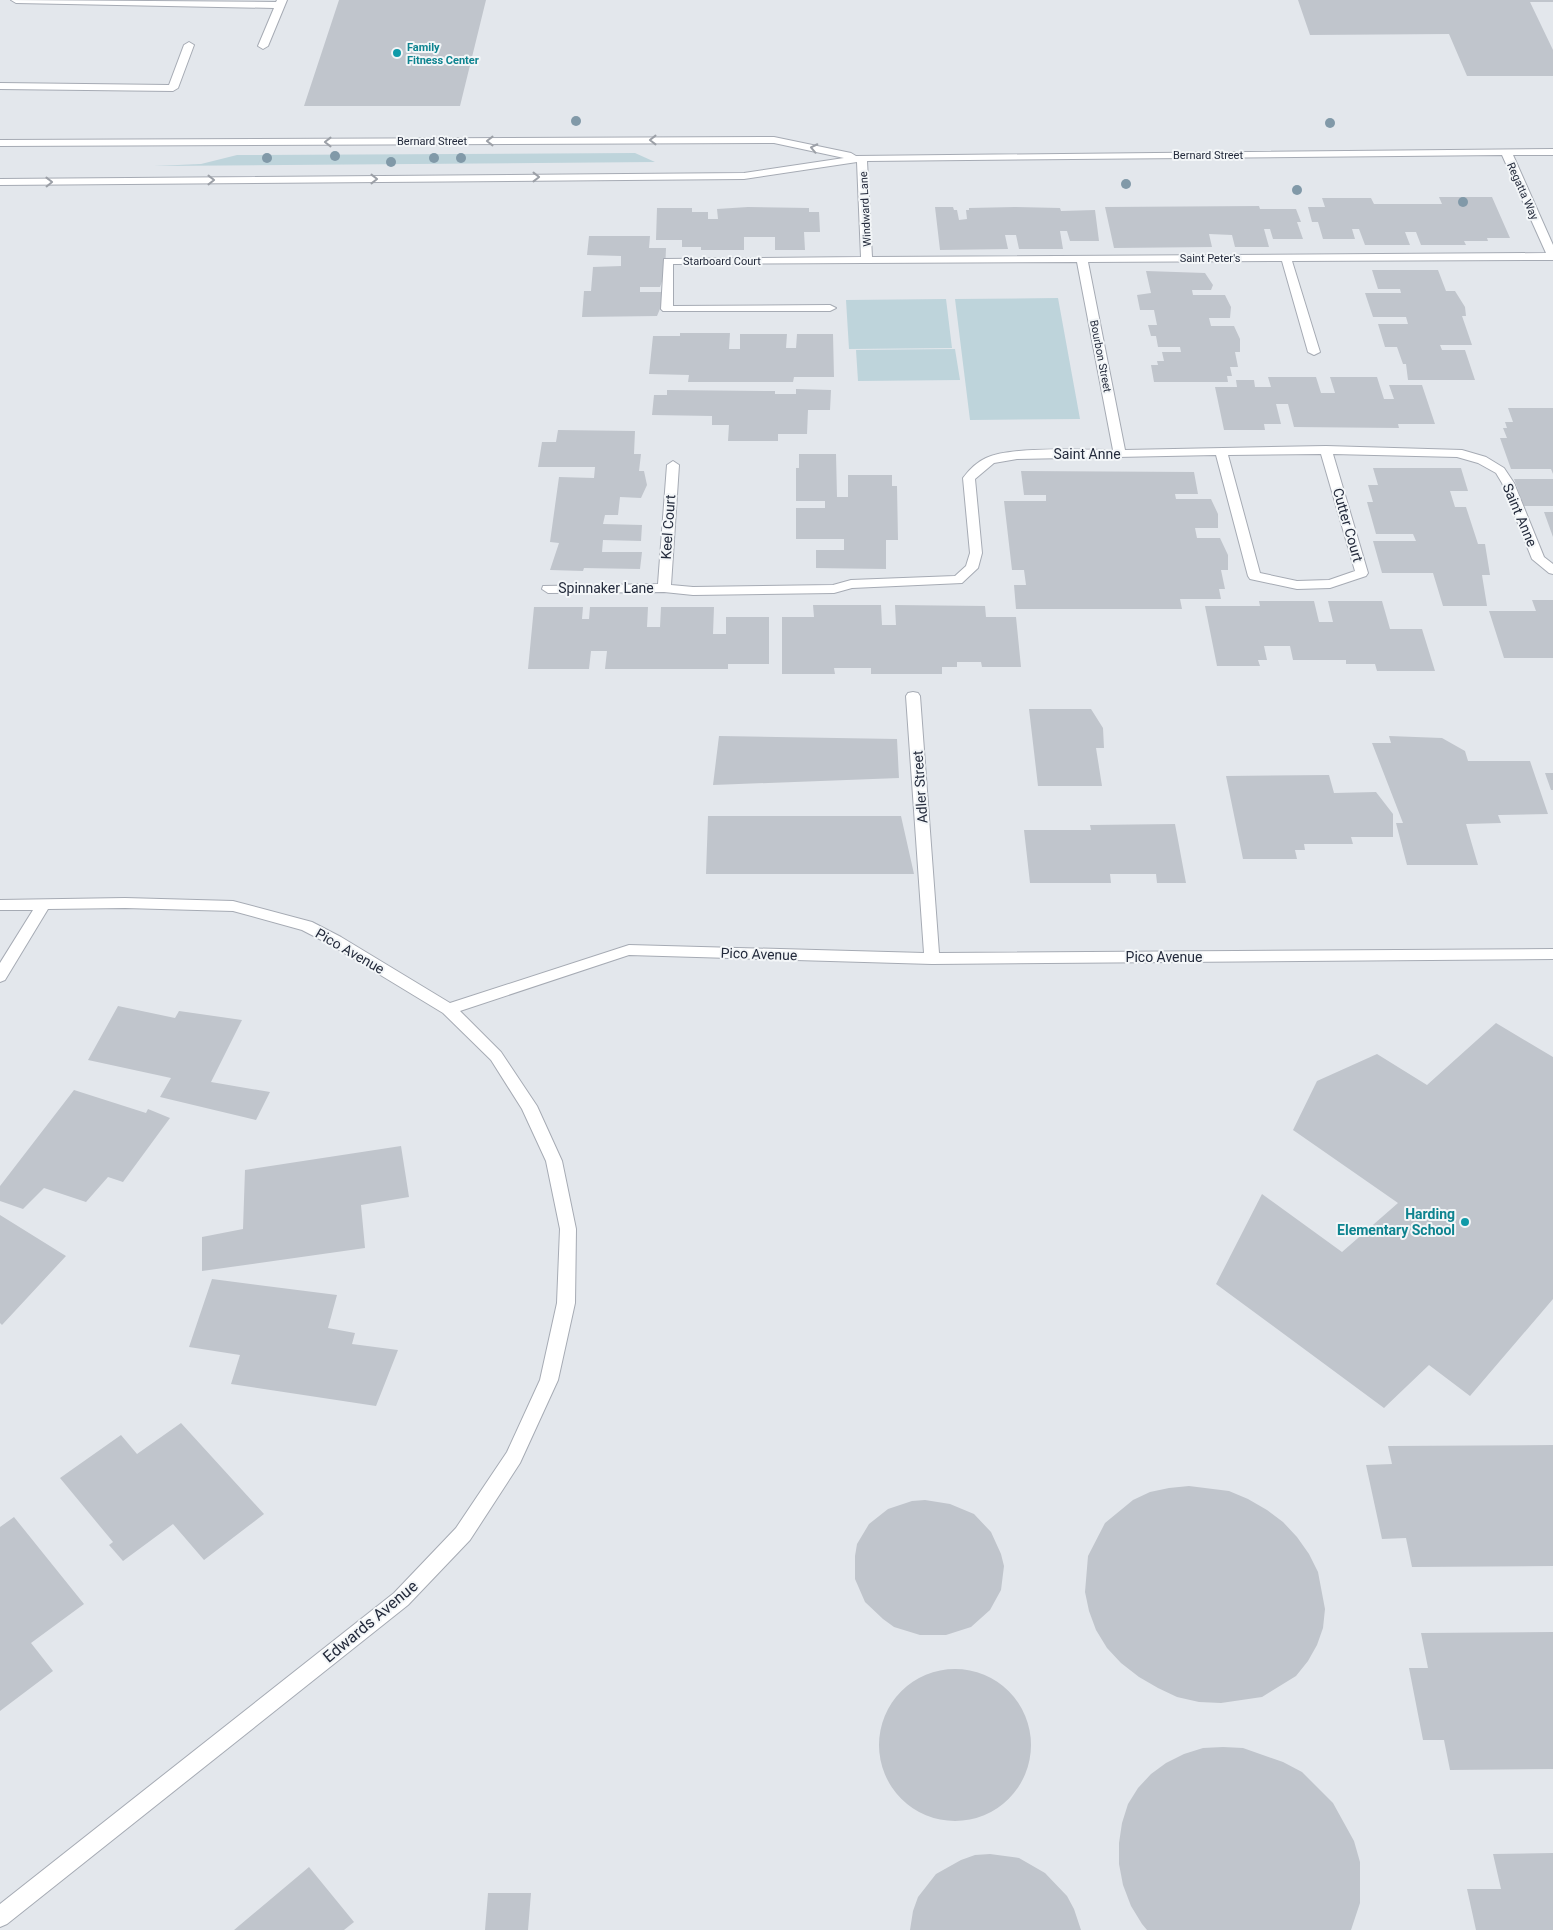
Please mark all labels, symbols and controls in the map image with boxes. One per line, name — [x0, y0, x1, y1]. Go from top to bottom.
place label: Family Fitness Center — [407, 41, 479, 67]
marker: Family Fitness Center — [391, 47, 403, 59]
street label: Bernard Street — [397, 135, 467, 148]
one-way arrow — [649, 135, 656, 145]
one-way arrow — [486, 136, 494, 146]
one-way arrow — [324, 137, 332, 147]
one-way arrow — [810, 143, 819, 154]
street label: Bernard Street — [1173, 149, 1243, 162]
street label: Regatta Way — [1504, 161, 1541, 223]
street label: Windward Lane — [857, 171, 874, 247]
one-way arrow — [532, 172, 540, 183]
one-way arrow — [370, 174, 378, 184]
one-way arrow — [208, 175, 215, 185]
one-way arrow — [45, 177, 53, 187]
street label: Saint Peter's — [1180, 252, 1241, 265]
street label: Starboard Court — [683, 255, 761, 268]
street label: Bourbon Street — [1087, 319, 1114, 394]
street label: Saint Anne — [1053, 446, 1121, 462]
street label: Saint Anne — [1500, 481, 1540, 549]
street label: Cutter Court — [1330, 486, 1366, 564]
street label: Keel Court — [658, 494, 678, 560]
street label: Spinnaker Lane — [558, 580, 654, 596]
street label: Adler Street — [909, 750, 931, 824]
street label: Pico Avenue — [313, 925, 387, 977]
street label: Pico Avenue — [720, 945, 798, 963]
street label: Pico Avenue — [1126, 949, 1202, 965]
place label: Harding Elementary School — [1337, 1206, 1455, 1238]
marker: Harding Elementary School — [1459, 1216, 1471, 1228]
street label: Edwards Avenue — [319, 1576, 421, 1666]

